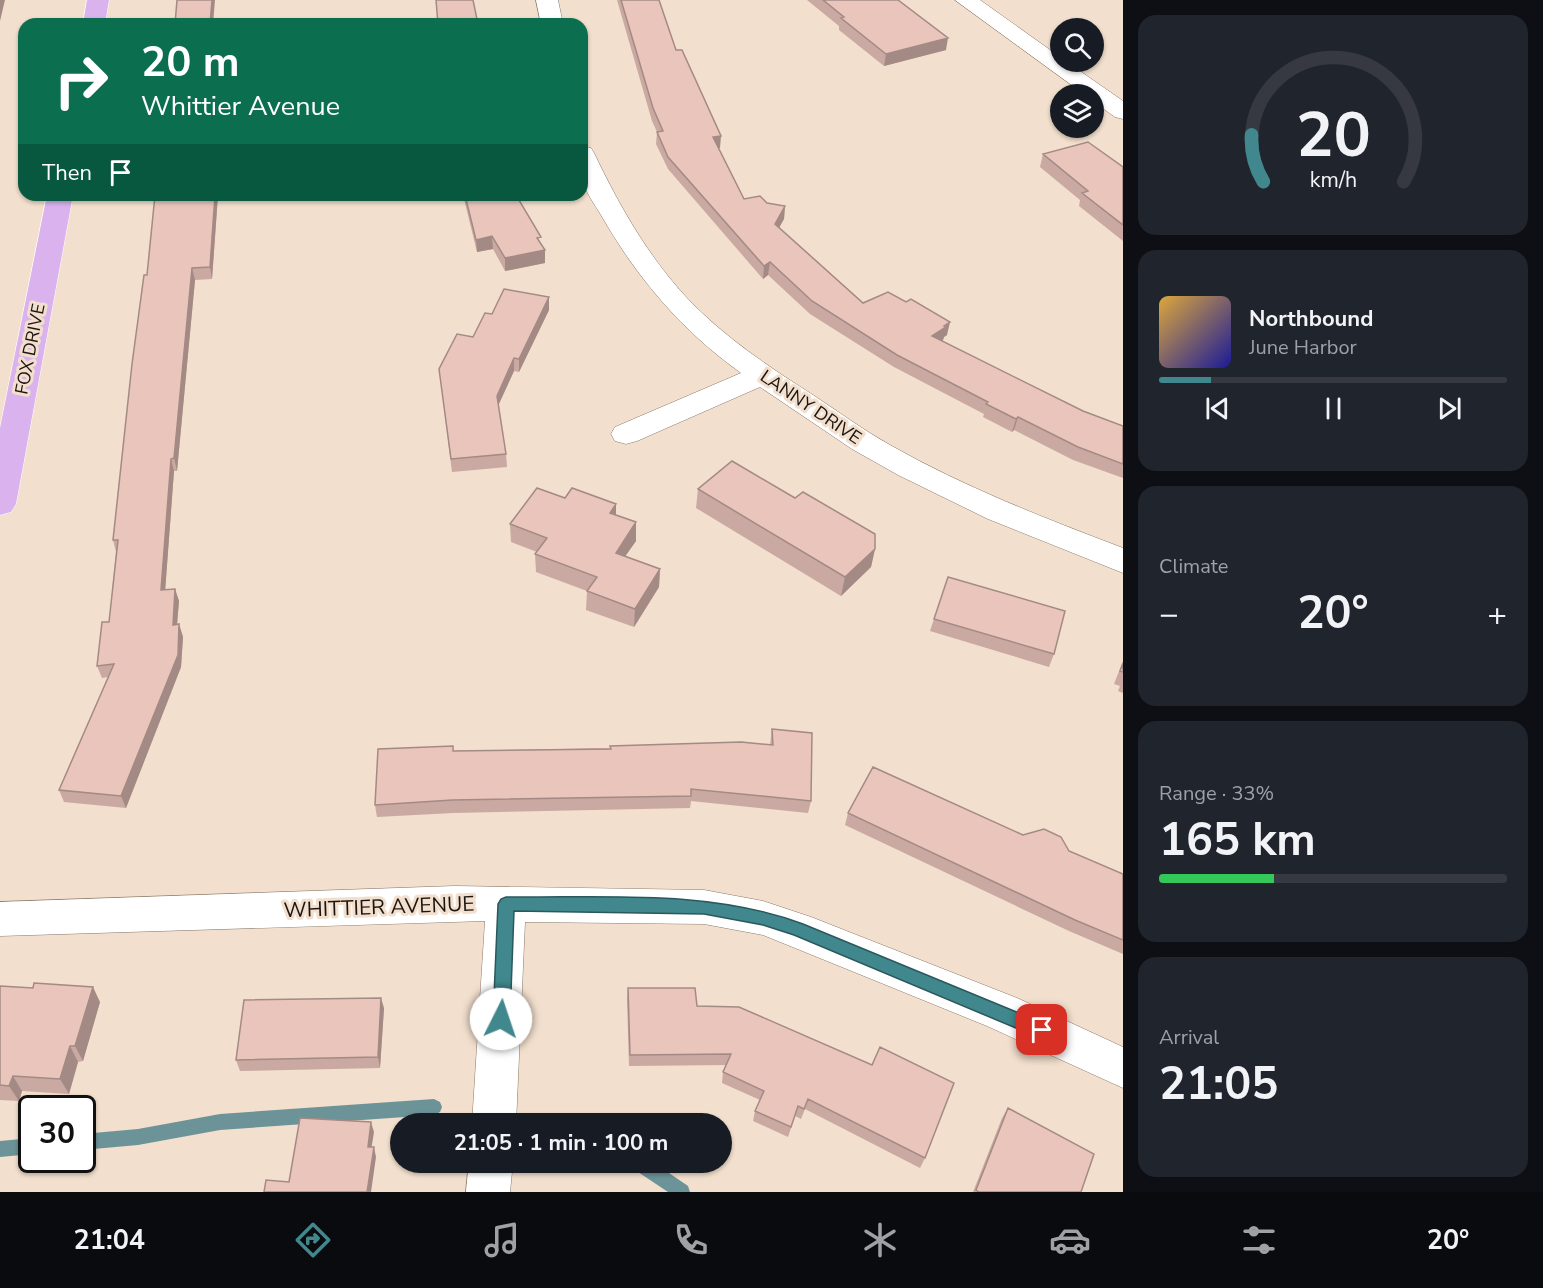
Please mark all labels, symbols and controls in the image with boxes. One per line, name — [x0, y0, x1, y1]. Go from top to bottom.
map controls — [1050, 18, 1104, 138]
button: search — [1050, 18, 1104, 72]
text: 20 m — [141, 34, 240, 91]
icon: right — [42, 42, 120, 120]
button: layers — [1050, 84, 1104, 138]
text: Whittier Avenue — [141, 88, 340, 125]
text: 20 — [1296, 93, 1370, 178]
icon: arrive — [104, 156, 137, 189]
text: Then — [42, 158, 92, 188]
text: km/h — [1309, 166, 1357, 196]
street label: FOX DRIVE — [9, 301, 51, 397]
text: Northbound — [1249, 304, 1373, 334]
text: June Harbor — [1249, 334, 1357, 361]
street label: LANNY DRIVE — [756, 364, 866, 450]
icon: previous — [1201, 392, 1234, 425]
icon: pause — [1317, 392, 1350, 425]
icon: next — [1433, 392, 1466, 425]
text: Climate — [1159, 553, 1228, 580]
text: 20° — [1297, 583, 1369, 644]
text: − — [1159, 592, 1179, 637]
text: + — [1487, 592, 1507, 637]
text: Range · 33% — [1159, 780, 1274, 807]
text: 165 km — [1159, 810, 1316, 871]
street label: WHITTIER AVENUE — [283, 890, 475, 924]
position arrow — [469, 987, 533, 1051]
pin — [1016, 1004, 1067, 1055]
icon: arrive — [1025, 1013, 1058, 1046]
text: Arrival — [1159, 1024, 1219, 1051]
text: 21:05 — [1159, 1054, 1278, 1115]
speed limit sign: 30 — [18, 1095, 96, 1173]
text: 21:05 · 1 min · 100 m — [454, 1128, 668, 1158]
icon: directions — [292, 1219, 334, 1261]
icon: music — [481, 1219, 523, 1261]
icon: phone — [670, 1219, 712, 1261]
icon: climate — [859, 1219, 901, 1261]
icon: car — [1049, 1219, 1091, 1261]
icon: filters — [1238, 1219, 1280, 1261]
text: 21:04 — [74, 1222, 145, 1259]
text: 20° — [1427, 1222, 1469, 1259]

